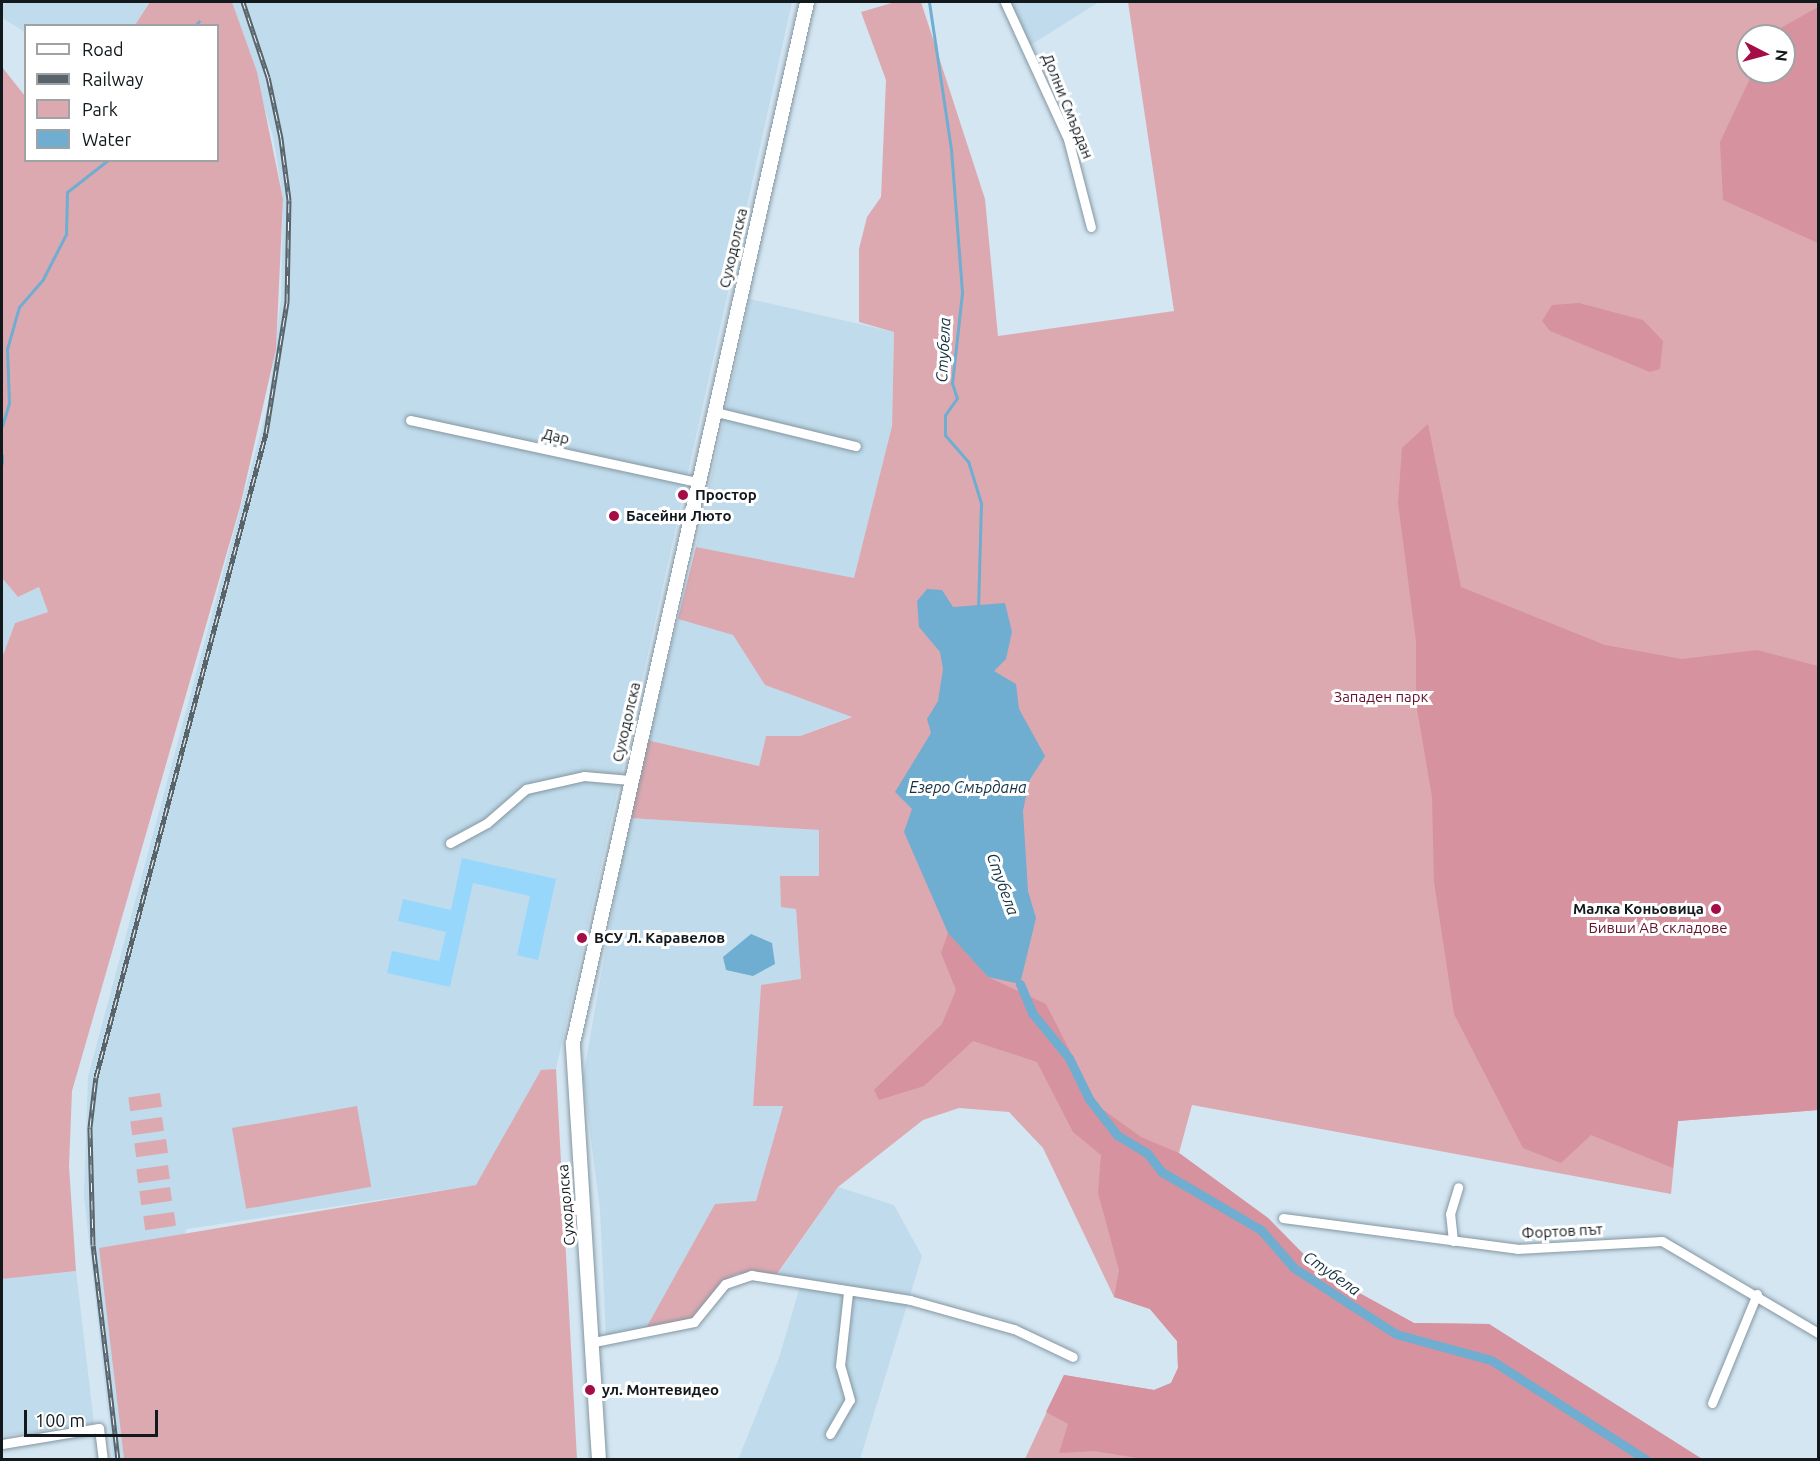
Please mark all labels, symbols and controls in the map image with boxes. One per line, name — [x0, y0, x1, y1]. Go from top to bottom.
legend — [24, 24, 219, 162]
north arrow — [1736, 24, 1796, 84]
text: Road — [82, 39, 124, 59]
text: N — [1772, 49, 1791, 63]
street label: Долни Смърдан — [1039, 51, 1097, 161]
text: Railway — [82, 69, 143, 89]
text: Park — [82, 99, 118, 119]
text: Water — [82, 129, 131, 149]
street label: Суходолска — [715, 206, 751, 290]
water label: Стубела — [932, 317, 954, 383]
street label: Дар — [541, 424, 571, 448]
place label: Простор — [695, 486, 757, 504]
marker: Простор — [676, 488, 690, 502]
place label: Басейни Люто — [626, 507, 731, 525]
marker: Басейни Люто — [607, 509, 621, 523]
street label: Суходолска — [608, 680, 644, 764]
park label: Западен парк — [1334, 688, 1428, 706]
water label: Езеро Смърдана — [909, 777, 1027, 797]
water label: Стубела — [983, 850, 1023, 918]
place label: Малка Коньовица — [1573, 900, 1704, 918]
marker: Малка Коньовица — [1709, 902, 1723, 916]
park label: Бивши АВ складове — [1588, 919, 1728, 937]
place label: ВСУ Л. Каравелов — [594, 929, 725, 947]
marker: ВСУ Л. Каравелов — [575, 931, 589, 945]
street label: Суходолска — [553, 1164, 579, 1246]
street label: Фортов път — [1521, 1220, 1603, 1242]
water label: Стубела — [1300, 1247, 1364, 1299]
place label: ул. Монтевидео — [602, 1381, 719, 1399]
marker: ул. Монтевидео — [583, 1383, 597, 1397]
scale bar — [27, 1398, 160, 1436]
text: 100 m — [35, 1410, 85, 1430]

